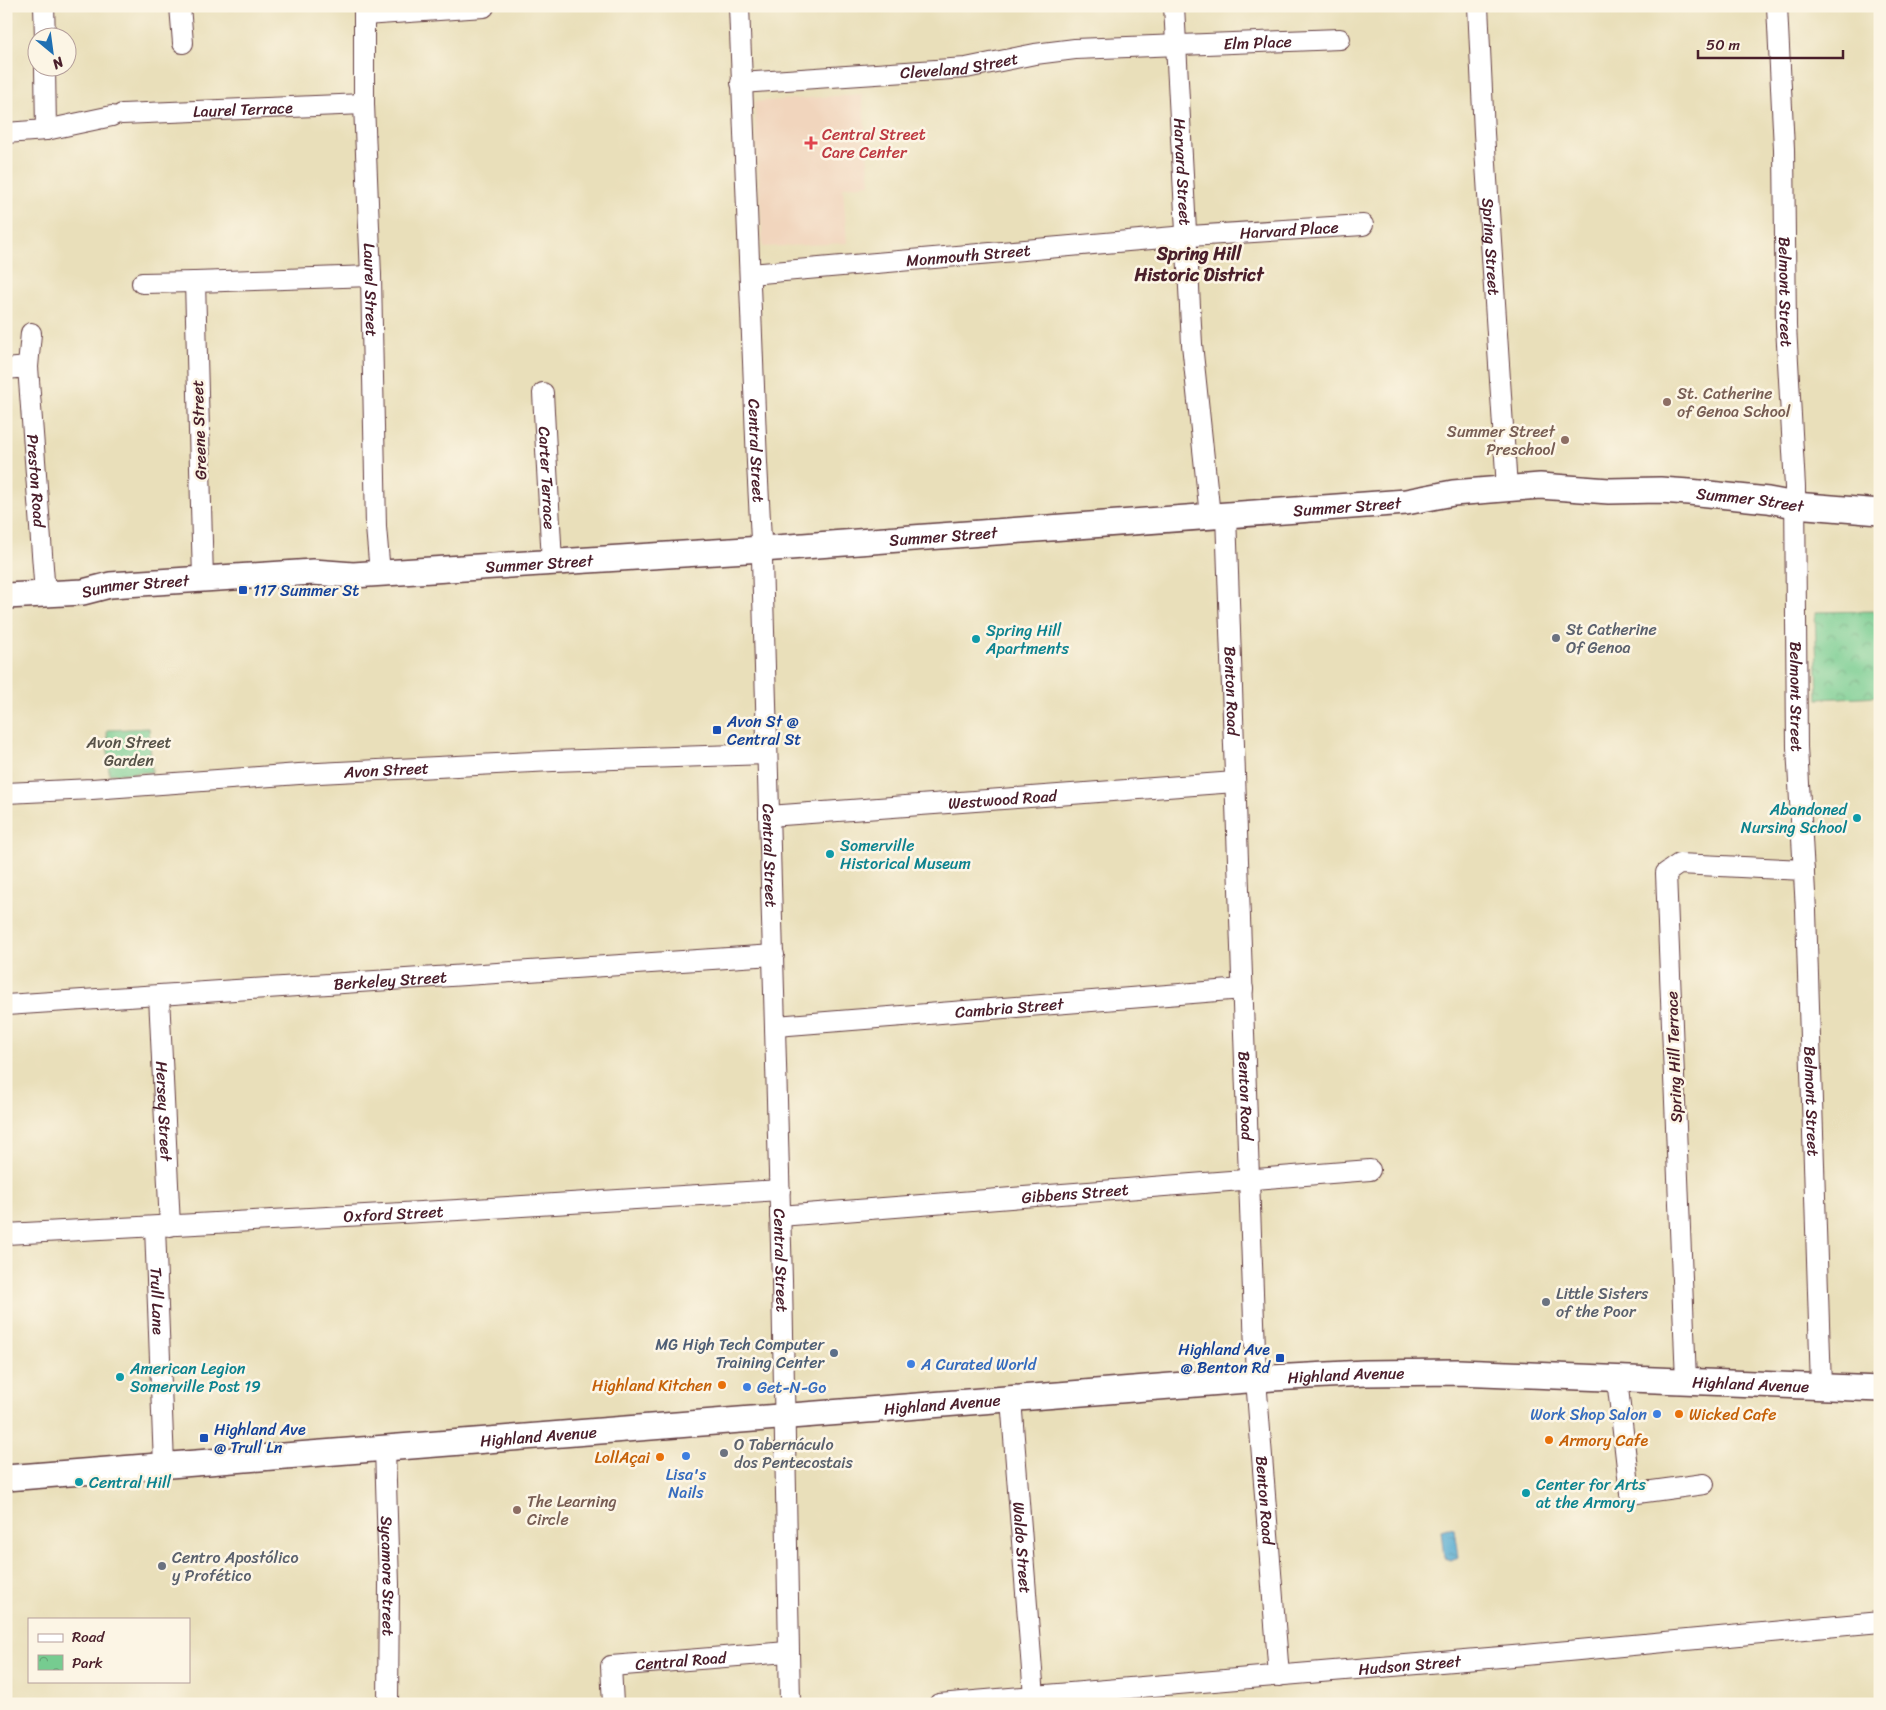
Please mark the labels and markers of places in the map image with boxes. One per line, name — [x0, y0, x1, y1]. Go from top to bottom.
place label: Central Street Care Center — [822, 120, 926, 167]
marker: Central Street Care Center — [804, 136, 818, 150]
place label: St. Catherine of Genoa School — [1677, 379, 1791, 426]
marker: St. Catherine of Genoa School — [1661, 396, 1673, 408]
place label: Summer Street Preschool — [1447, 417, 1556, 464]
marker: Summer Street Preschool — [1559, 434, 1571, 446]
place label: 117 Summer St — [253, 576, 359, 605]
marker: 117 Summer St — [237, 584, 249, 596]
place label: St Catherine Of Genoa — [1566, 615, 1657, 662]
place label: Spring Hill Apartments — [985, 616, 1070, 663]
marker: St Catherine Of Genoa — [1550, 632, 1562, 644]
marker: Spring Hill Apartments — [970, 633, 982, 645]
place label: Avon St @ Central St — [726, 707, 801, 754]
marker: Avon St @ Central St — [711, 724, 723, 736]
place label: Abandoned Nursing School — [1741, 795, 1849, 842]
marker: Abandoned Nursing School — [1851, 812, 1863, 824]
place label: Somerville Historical Museum — [840, 831, 971, 878]
marker: Somerville Historical Museum — [824, 848, 836, 860]
place label: Little Sisters of the Poor — [1556, 1279, 1649, 1326]
marker: Little Sisters of the Poor — [1540, 1296, 1552, 1308]
place label: MG High Tech Computer Training Center — [655, 1330, 825, 1377]
place label: Highland Ave @ Benton Rd — [1178, 1335, 1272, 1382]
marker: MG High Tech Computer Training Center — [828, 1347, 840, 1359]
place label: A Curated World — [920, 1350, 1038, 1379]
marker: Highland Ave @ Benton Rd — [1274, 1352, 1286, 1364]
place label: American Legion Somerville Post 19 — [129, 1354, 261, 1401]
marker: A Curated World — [905, 1358, 917, 1370]
marker: American Legion Somerville Post 19 — [114, 1371, 126, 1383]
place label: Highland Kitchen — [592, 1371, 712, 1400]
place label: Get-N-Go — [757, 1373, 826, 1402]
marker: Highland Kitchen — [716, 1379, 728, 1391]
marker: Get-N-Go — [741, 1381, 753, 1393]
place label: Work Shop Salon — [1530, 1400, 1647, 1429]
place label: Wicked Cafe — [1689, 1400, 1776, 1429]
marker: Work Shop Salon — [1651, 1408, 1663, 1420]
marker: Wicked Cafe — [1673, 1408, 1685, 1420]
place label: Highland Ave @ Trull Ln — [214, 1415, 306, 1462]
place label: Armory Cafe — [1558, 1426, 1648, 1455]
place label: O Tabernáculo dos Pentecostais — [734, 1430, 854, 1477]
marker: Highland Ave @ Trull Ln — [198, 1432, 210, 1444]
marker: Armory Cafe — [1543, 1434, 1555, 1446]
place label: LollAçai — [594, 1443, 651, 1472]
marker: O Tabernáculo dos Pentecostais — [718, 1447, 730, 1459]
marker: Lisa's Nails — [680, 1450, 692, 1462]
marker: LollAçai — [654, 1451, 666, 1463]
place label: Lisa's Nails — [666, 1460, 707, 1507]
place label: Central Hill — [89, 1468, 171, 1497]
place label: Center for Arts at the Armory — [1536, 1470, 1647, 1517]
marker: Central Hill — [73, 1476, 85, 1488]
place label: The Learning Circle — [527, 1487, 617, 1534]
marker: Center for Arts at the Armory — [1520, 1487, 1532, 1499]
marker: The Learning Circle — [511, 1504, 523, 1516]
place label: Centro Apostólico y Profético — [172, 1543, 299, 1590]
marker: Centro Apostólico y Profético — [156, 1560, 168, 1572]

